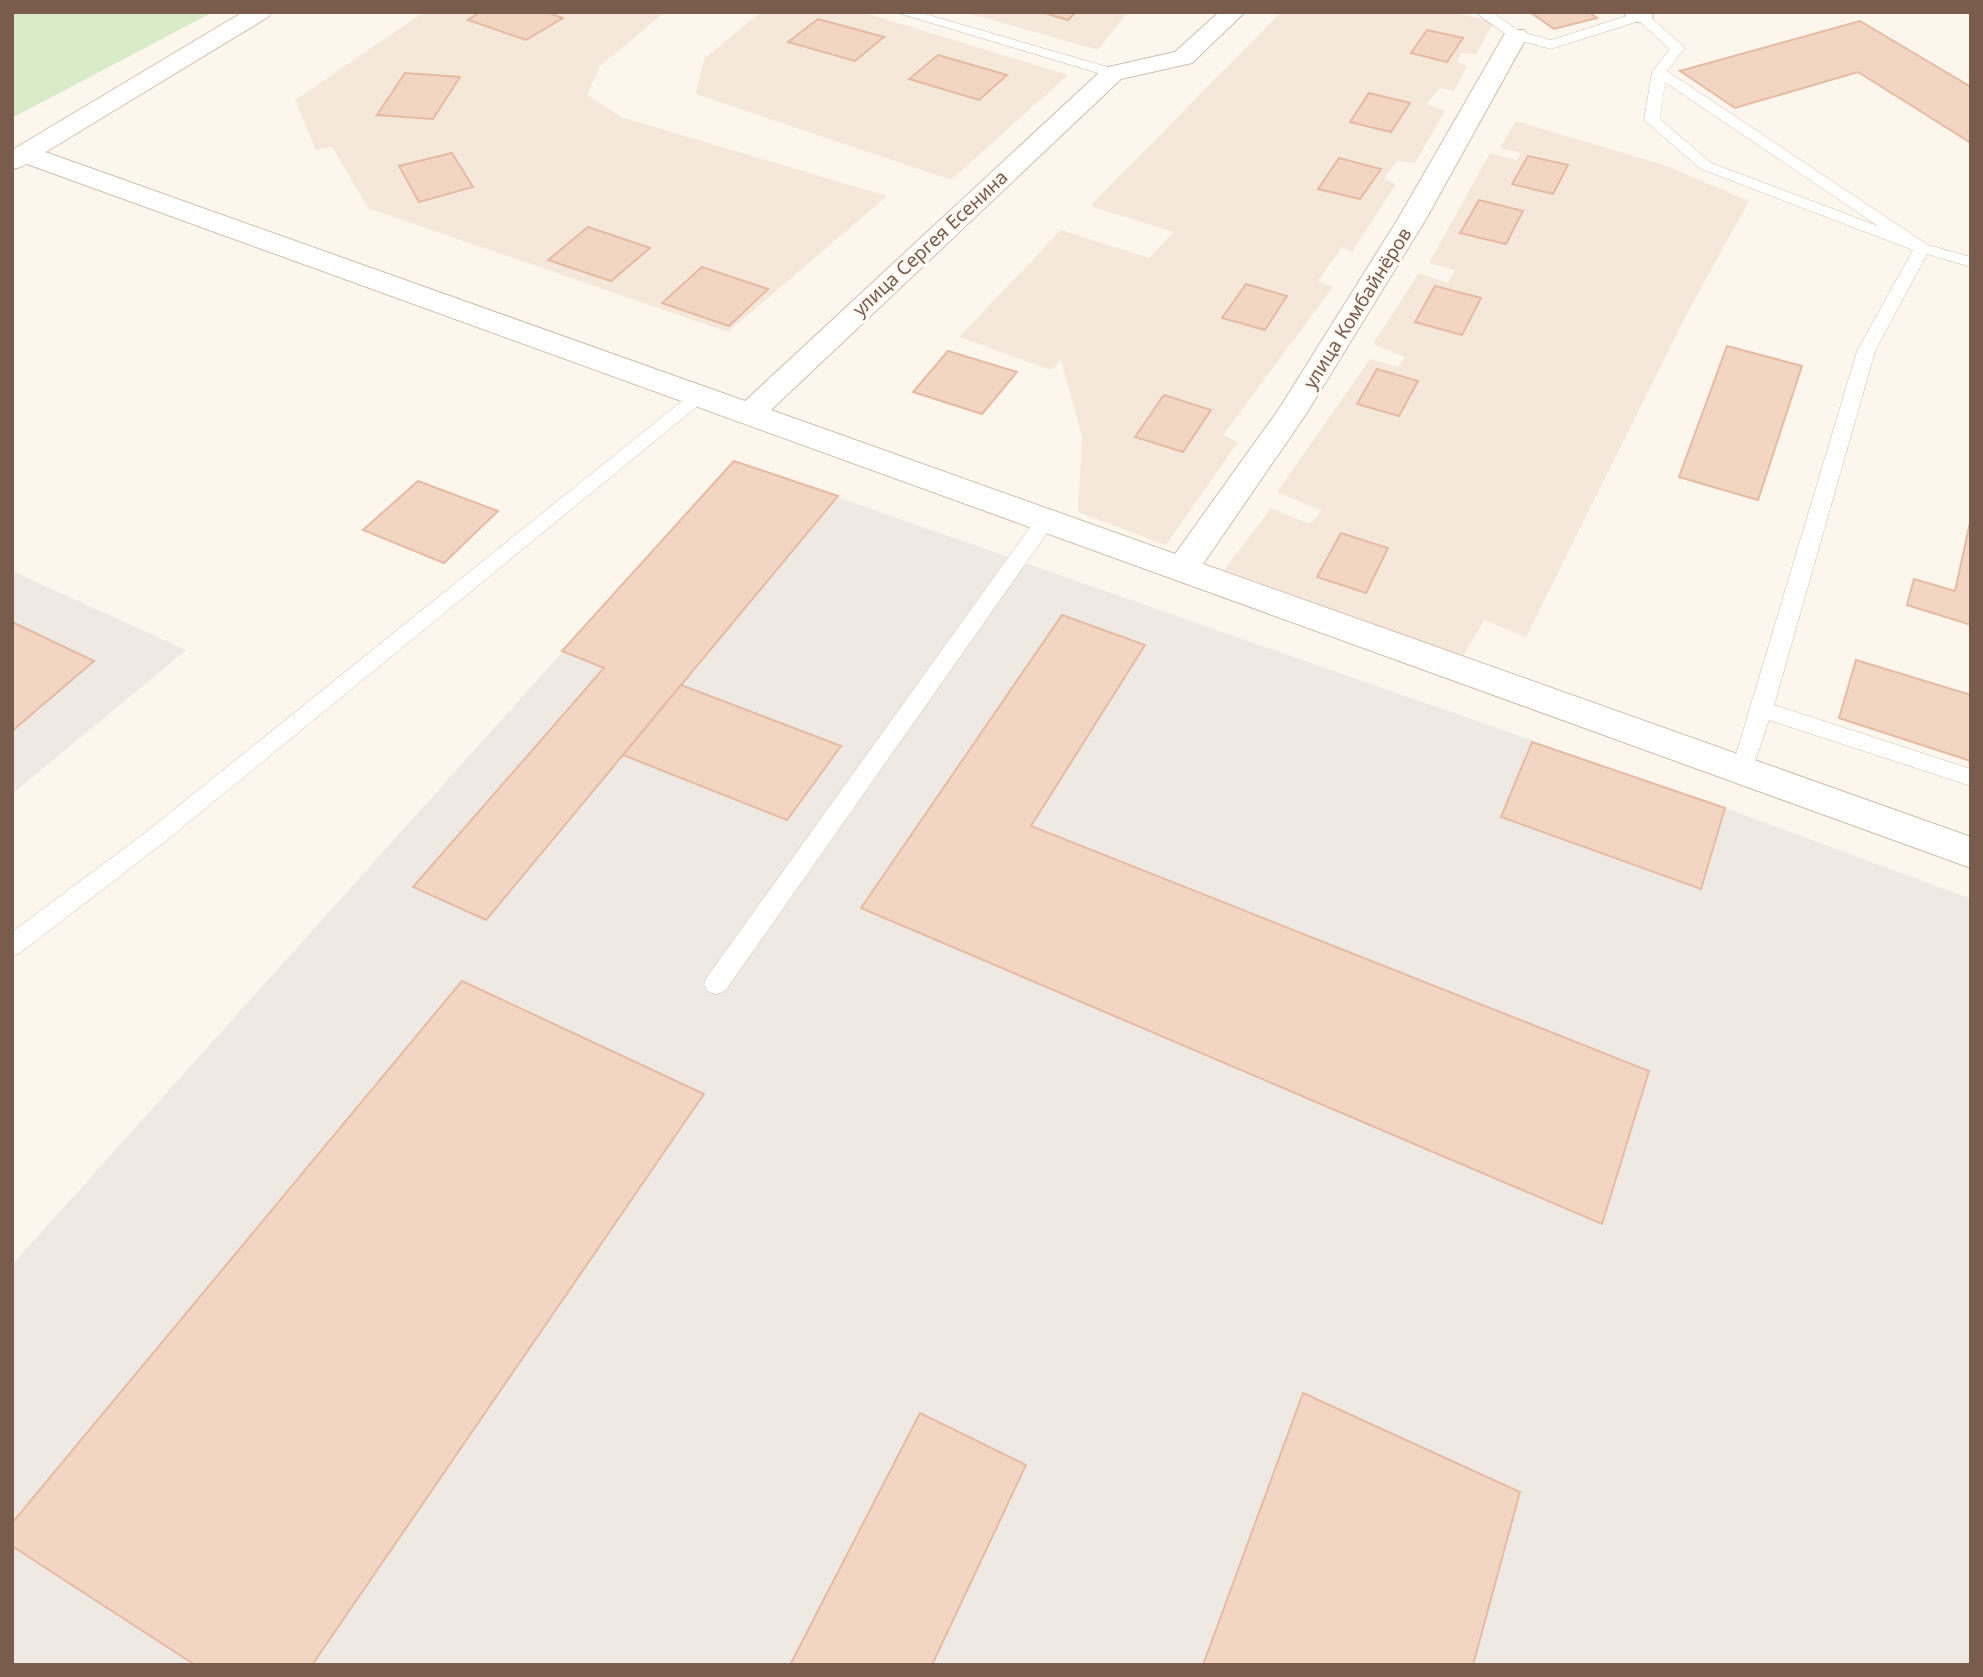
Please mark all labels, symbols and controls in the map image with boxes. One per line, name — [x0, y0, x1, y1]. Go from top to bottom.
street label: улица Сергея Есенина — [847, 164, 1013, 322]
street label: улица Комбайнёров — [1297, 222, 1417, 394]

